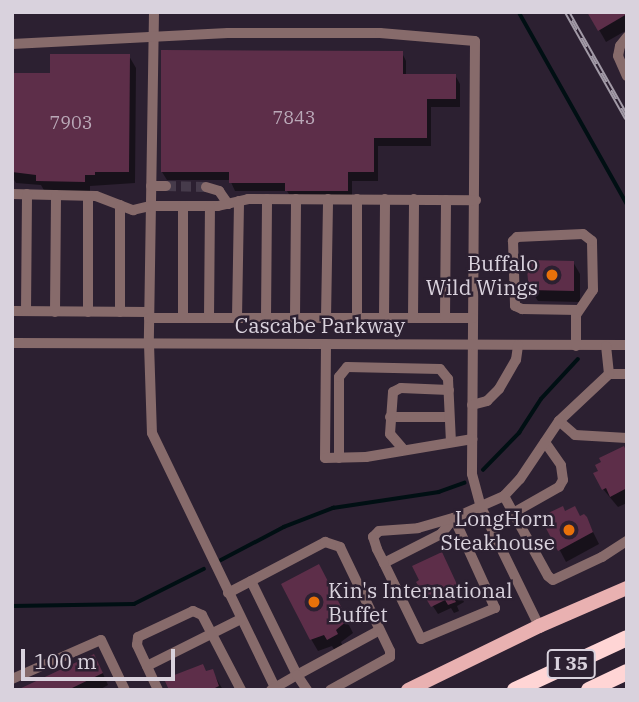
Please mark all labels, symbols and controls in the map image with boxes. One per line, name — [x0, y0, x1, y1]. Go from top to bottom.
house number: 7843 — [272, 107, 316, 129]
house number: 7903 — [49, 112, 93, 134]
place label: Buffalo Wild Wings — [426, 250, 538, 300]
marker: Buffalo Wild Wings — [544, 267, 560, 283]
street label: Cascabe Parkway — [235, 312, 405, 338]
place label: LongHorn Steakhouse — [441, 505, 555, 555]
marker: LongHorn Steakhouse — [561, 522, 577, 538]
place label: Kin's International Buffet — [328, 577, 513, 627]
marker: Kin's International Buffet — [306, 594, 322, 610]
scale bar — [24, 636, 178, 680]
text: 100 m — [34, 647, 97, 675]
road number: I 35 — [546, 649, 596, 680]

